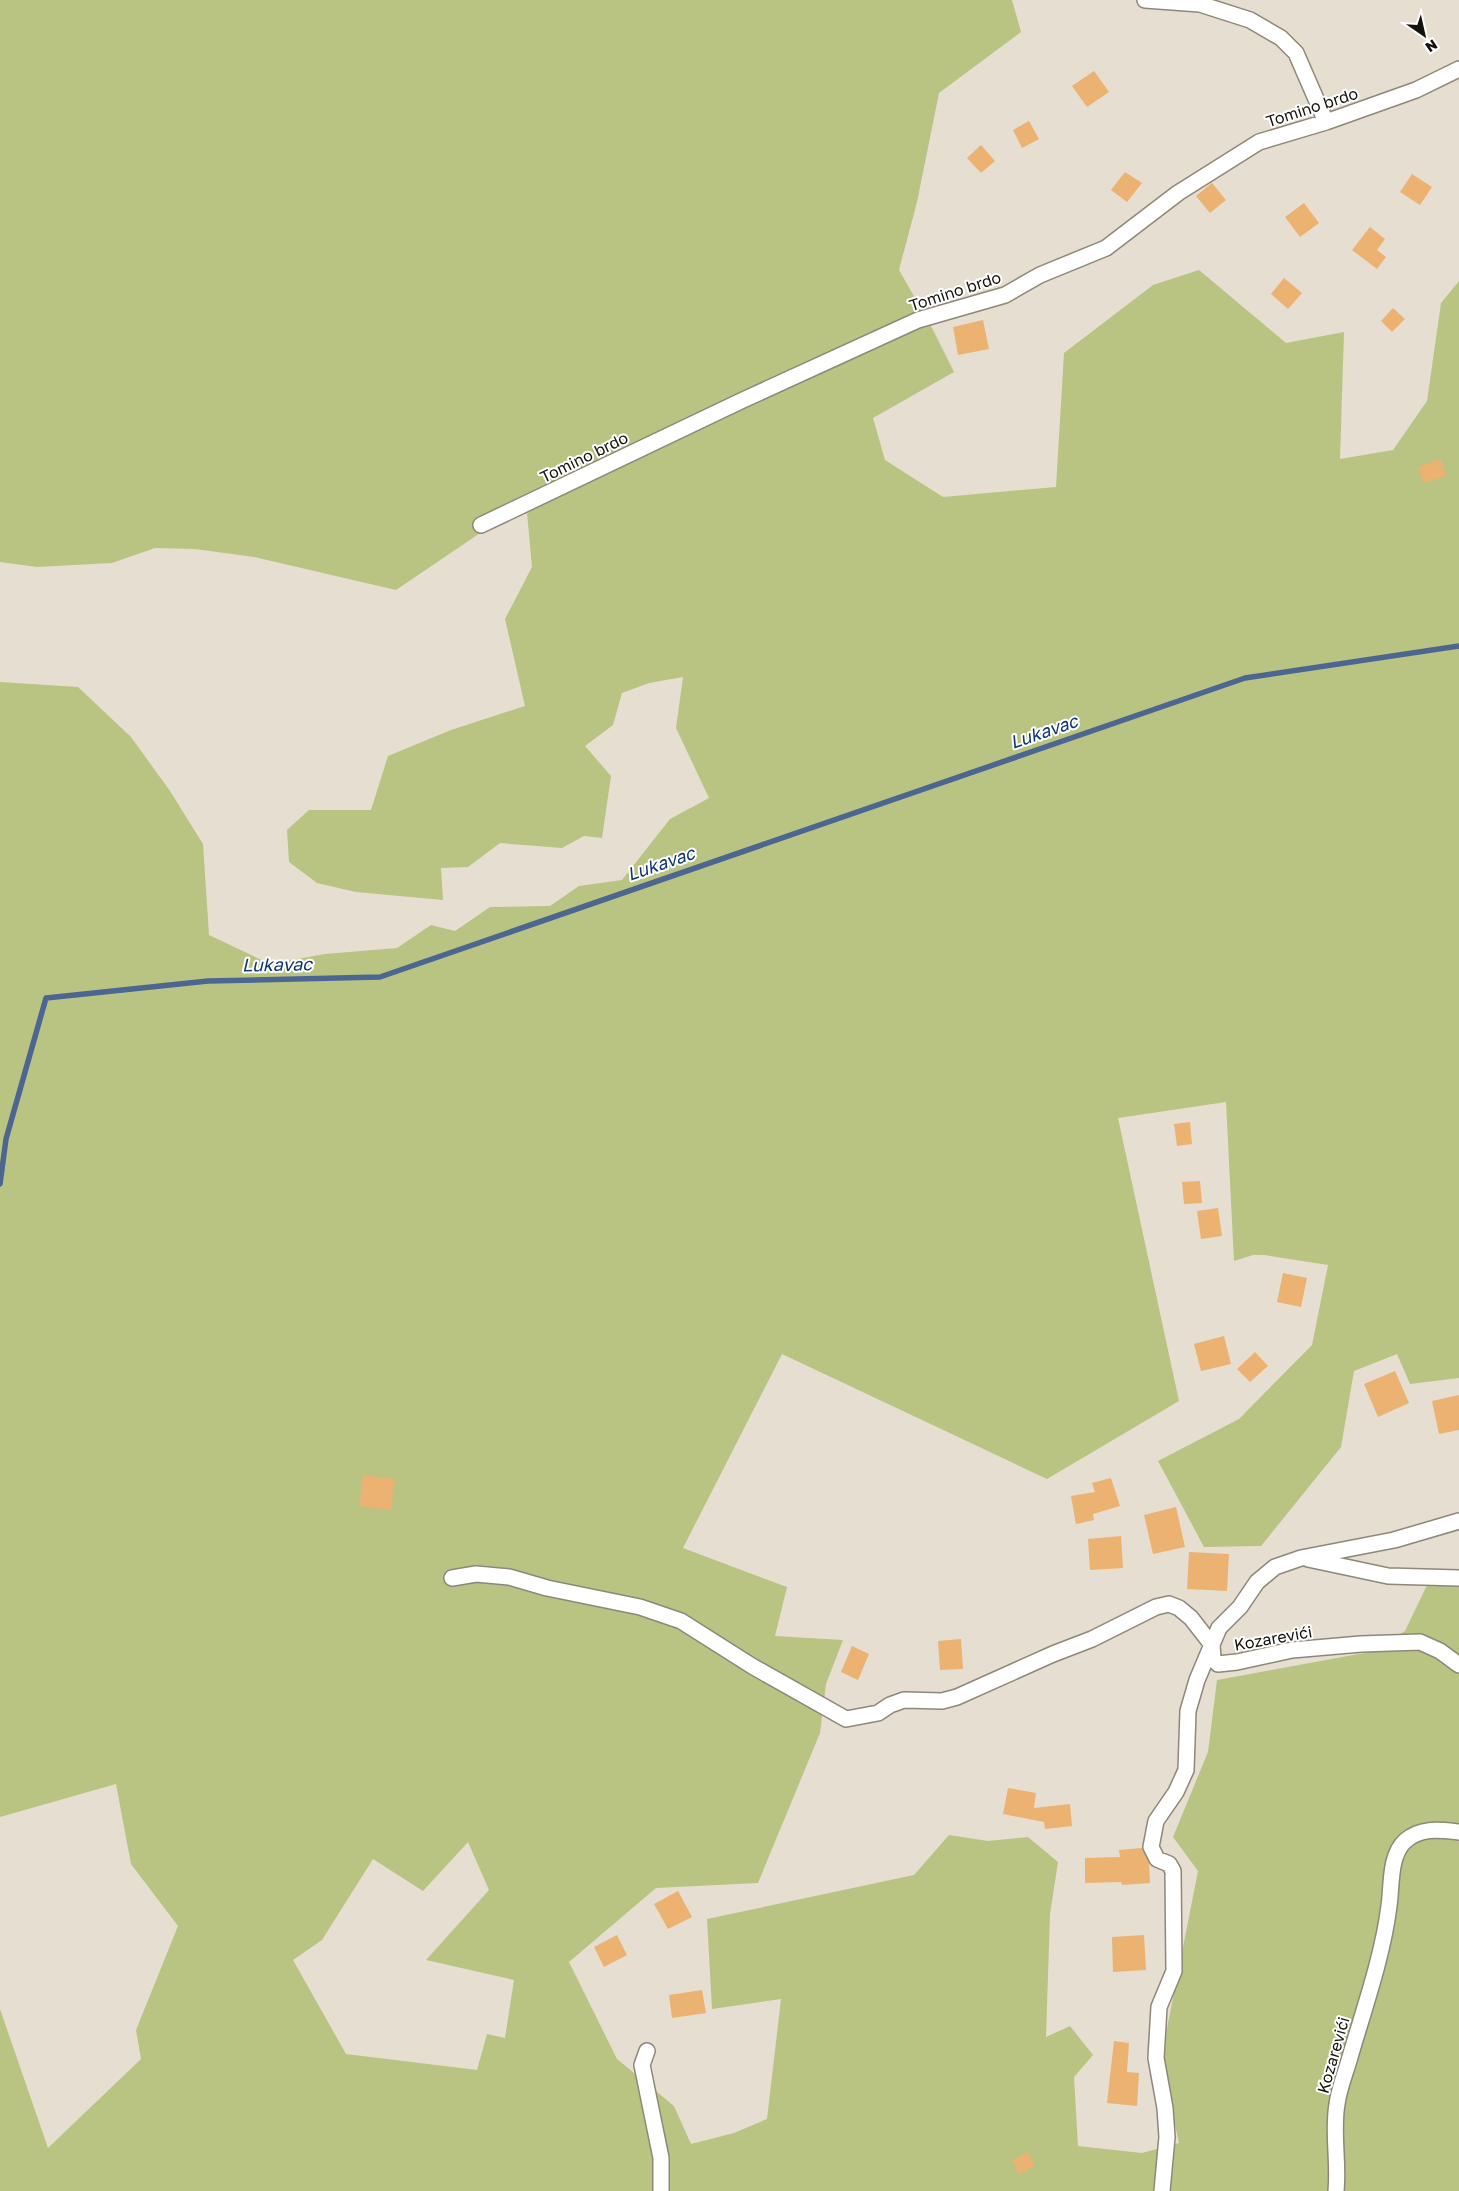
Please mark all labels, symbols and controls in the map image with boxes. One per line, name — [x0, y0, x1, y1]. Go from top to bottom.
north arrow — [1399, 10, 1449, 60]
text: N — [1422, 36, 1441, 56]
street label: Tomino brdo — [1264, 83, 1360, 131]
street label: Tomino brdo — [907, 267, 1003, 315]
street label: Tomino brdo — [537, 427, 631, 487]
water label: Lukavac — [1007, 709, 1082, 753]
water label: Lukavac — [624, 841, 699, 885]
water label: Lukavac — [242, 952, 313, 976]
street label: Kozarevići — [1232, 1621, 1314, 1655]
street label: Kozarevići — [1313, 2014, 1353, 2096]

